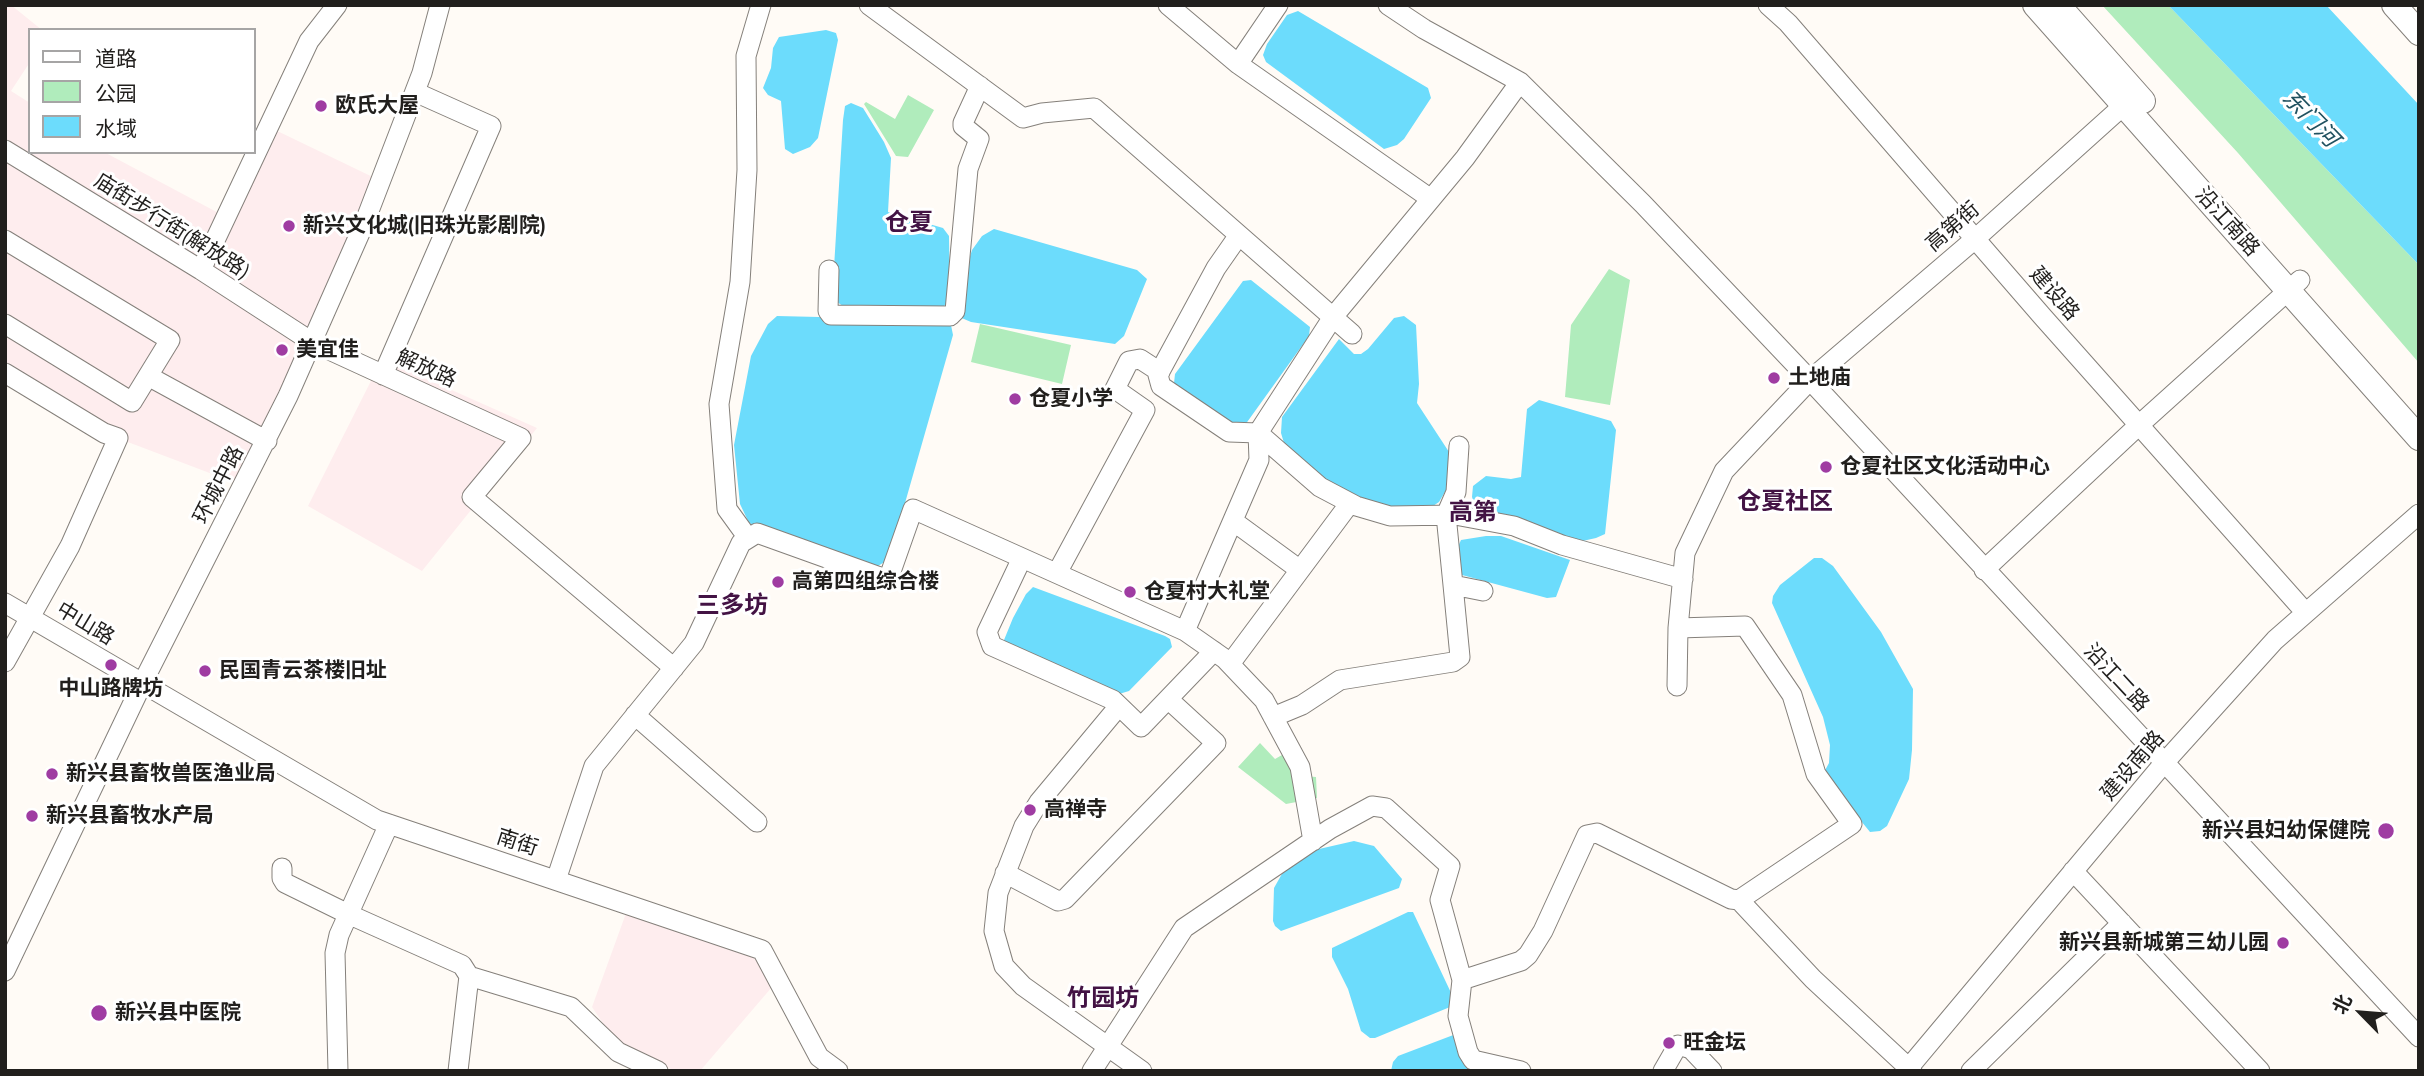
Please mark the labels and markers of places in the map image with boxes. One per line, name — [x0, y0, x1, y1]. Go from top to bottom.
place label: 欧氏大屋 — [335, 93, 419, 119]
marker: 欧氏大屋 — [313, 98, 329, 114]
place label: 新兴文化城(旧珠光影剧院) — [303, 213, 546, 239]
marker: 新兴文化城(旧珠光影剧院) — [281, 218, 297, 234]
place label: 美宜佳 — [296, 337, 359, 363]
marker: 美宜佳 — [274, 342, 290, 358]
place label: 土地庙 — [1788, 365, 1851, 391]
marker: 土地庙 — [1766, 370, 1782, 386]
place label: 仓夏小学 — [1029, 386, 1113, 412]
marker: 仓夏小学 — [1007, 391, 1023, 407]
place label: 仓夏社区文化活动中心 — [1840, 454, 2050, 480]
marker: 仓夏社区文化活动中心 — [1818, 459, 1834, 475]
place label: 高第四组综合楼 — [792, 569, 939, 595]
marker: 高第四组综合楼 — [770, 574, 786, 590]
place label: 仓夏村大礼堂 — [1144, 579, 1270, 605]
marker: 仓夏村大礼堂 — [1122, 584, 1138, 600]
marker: 中山路牌坊 — [103, 657, 119, 673]
place label: 民国青云茶楼旧址 — [219, 658, 387, 684]
marker: 民国青云茶楼旧址 — [197, 663, 213, 679]
place label: 中山路牌坊 — [59, 676, 163, 702]
place label: 新兴县畜牧兽医渔业局 — [66, 761, 276, 787]
marker: 新兴县畜牧兽医渔业局 — [44, 766, 60, 782]
place label: 高禅寺 — [1044, 797, 1107, 823]
marker: 高禅寺 — [1022, 802, 1038, 818]
place label: 新兴县畜牧水产局 — [46, 803, 214, 829]
marker: 新兴县畜牧水产局 — [24, 808, 40, 824]
place label: 新兴县妇幼保健院 — [2202, 818, 2370, 844]
marker: 新兴县妇幼保健院 — [2376, 821, 2396, 841]
place label: 新兴县新城第三幼儿园 — [2059, 930, 2269, 956]
marker: 新兴县新城第三幼儿园 — [2275, 935, 2291, 951]
place label: 新兴县中医院 — [115, 1000, 241, 1026]
marker: 新兴县中医院 — [89, 1003, 109, 1023]
place label: 旺金坛 — [1683, 1030, 1746, 1056]
marker: 旺金坛 — [1661, 1035, 1677, 1051]

